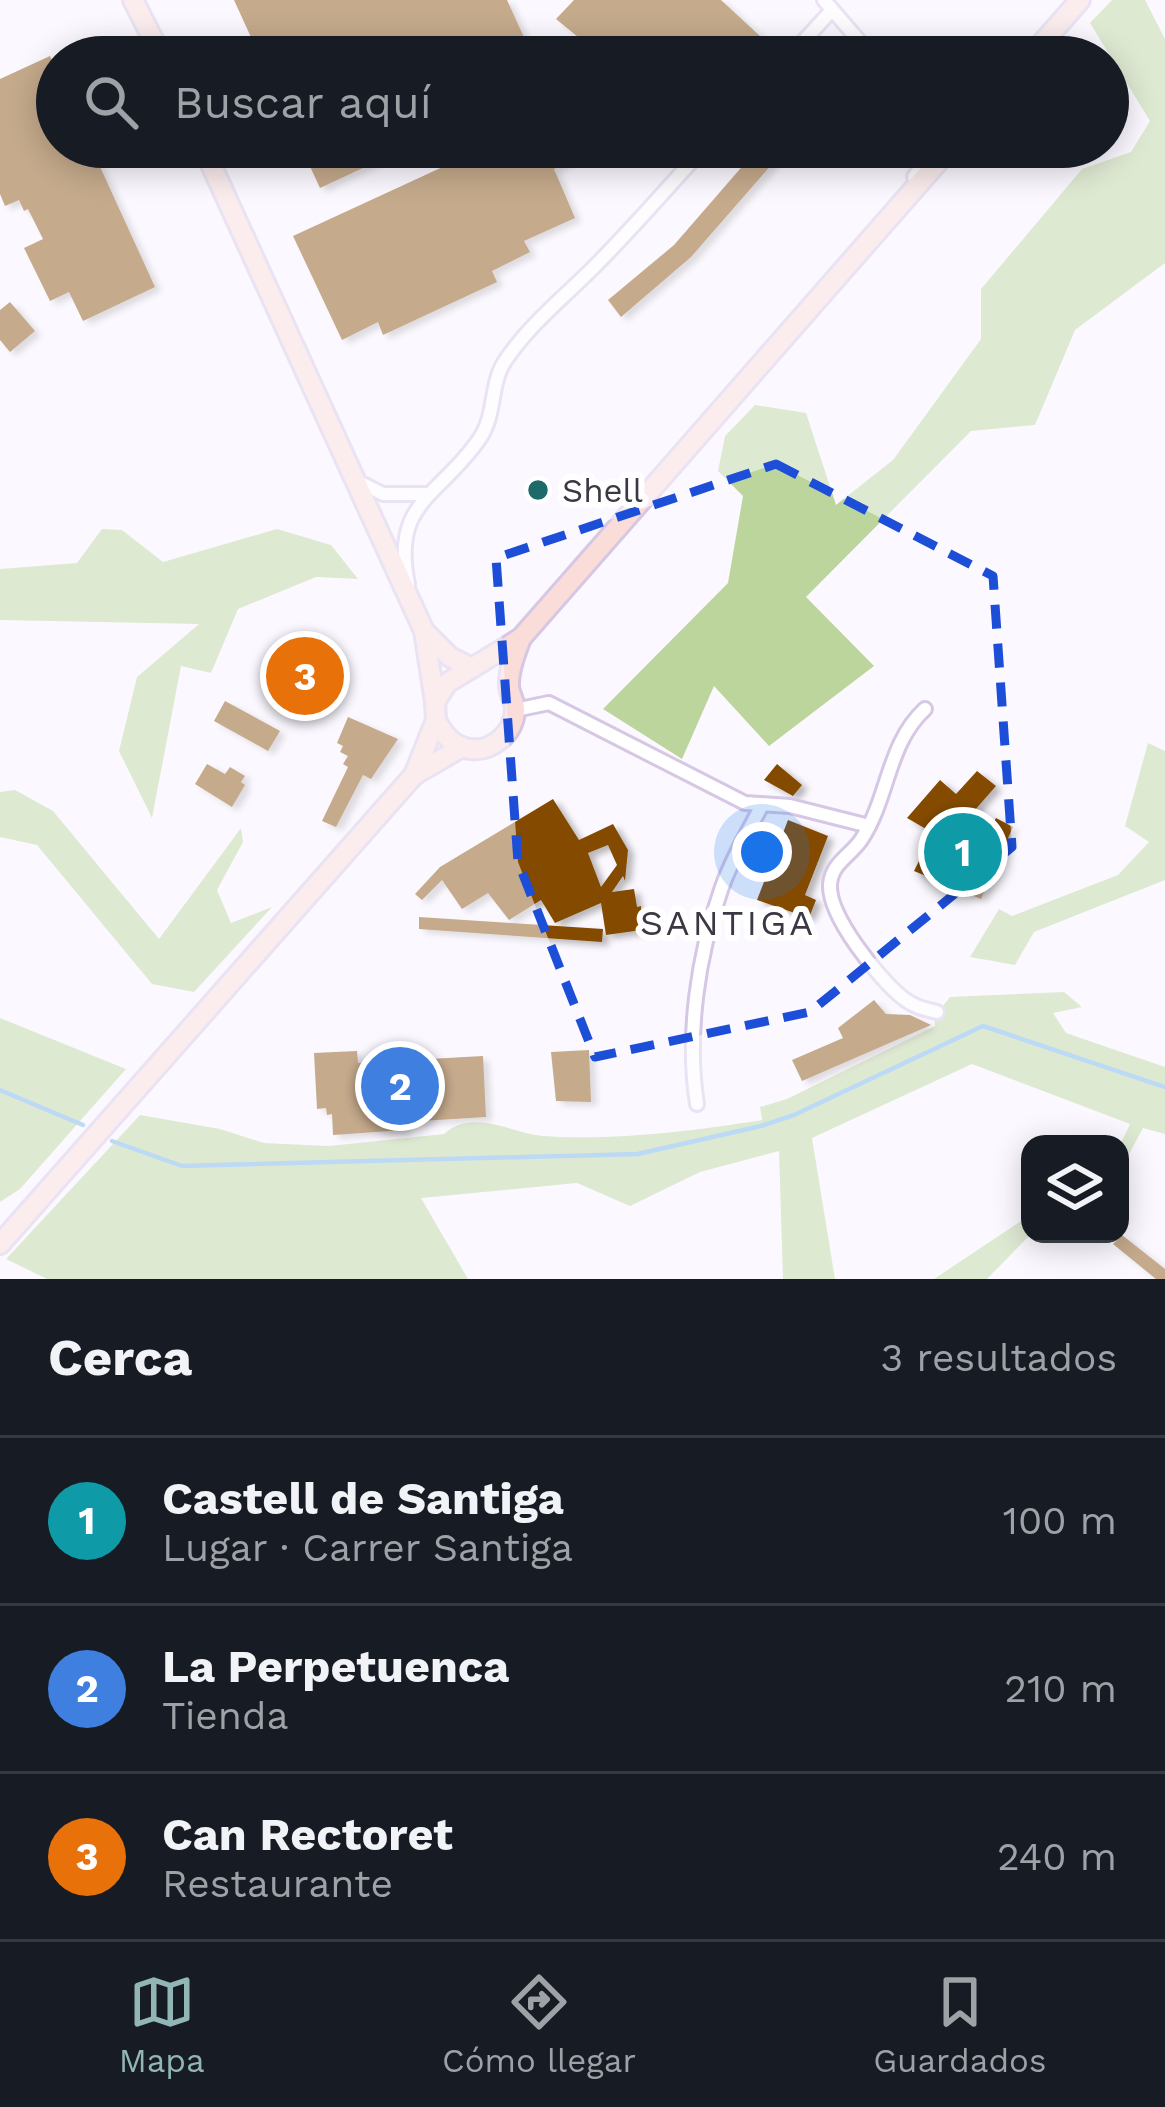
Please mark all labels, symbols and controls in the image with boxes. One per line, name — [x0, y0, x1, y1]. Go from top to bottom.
search box — [36, 36, 1129, 168]
icon: search — [78, 69, 144, 135]
text: Buscar aquí — [174, 76, 432, 129]
place label: Shell — [562, 471, 643, 510]
marker: Shell — [525, 477, 551, 503]
pin: 3 — [266, 631, 344, 721]
pin: 1 — [924, 807, 1002, 897]
your location — [732, 822, 792, 882]
district label: SANTIGA — [640, 902, 816, 944]
pin: 2 — [361, 1041, 439, 1131]
map controls — [1021, 1135, 1129, 1243]
button: layers — [1021, 1135, 1129, 1243]
text: Cerca — [48, 1328, 192, 1387]
text: 3 resultados — [881, 1335, 1117, 1380]
text: Castell de Santiga — [162, 1472, 564, 1525]
text: 1 — [79, 1498, 95, 1543]
text: 100 m — [1003, 1498, 1117, 1543]
text: Lugar · Carrer Santiga — [162, 1525, 573, 1570]
text: La Perpetuenca — [162, 1640, 509, 1693]
text: 2 — [75, 1666, 99, 1711]
text: 210 m — [1004, 1666, 1117, 1711]
text: Tienda — [162, 1693, 288, 1738]
text: Can Rectoret — [162, 1808, 453, 1861]
text: 3 — [75, 1834, 99, 1879]
text: 240 m — [997, 1834, 1117, 1879]
text: Restaurante — [162, 1861, 393, 1906]
tab: Mapa — [119, 1969, 205, 2080]
tab: Cómo llegar — [442, 1969, 636, 2080]
tab: Guardados — [873, 1969, 1046, 2080]

